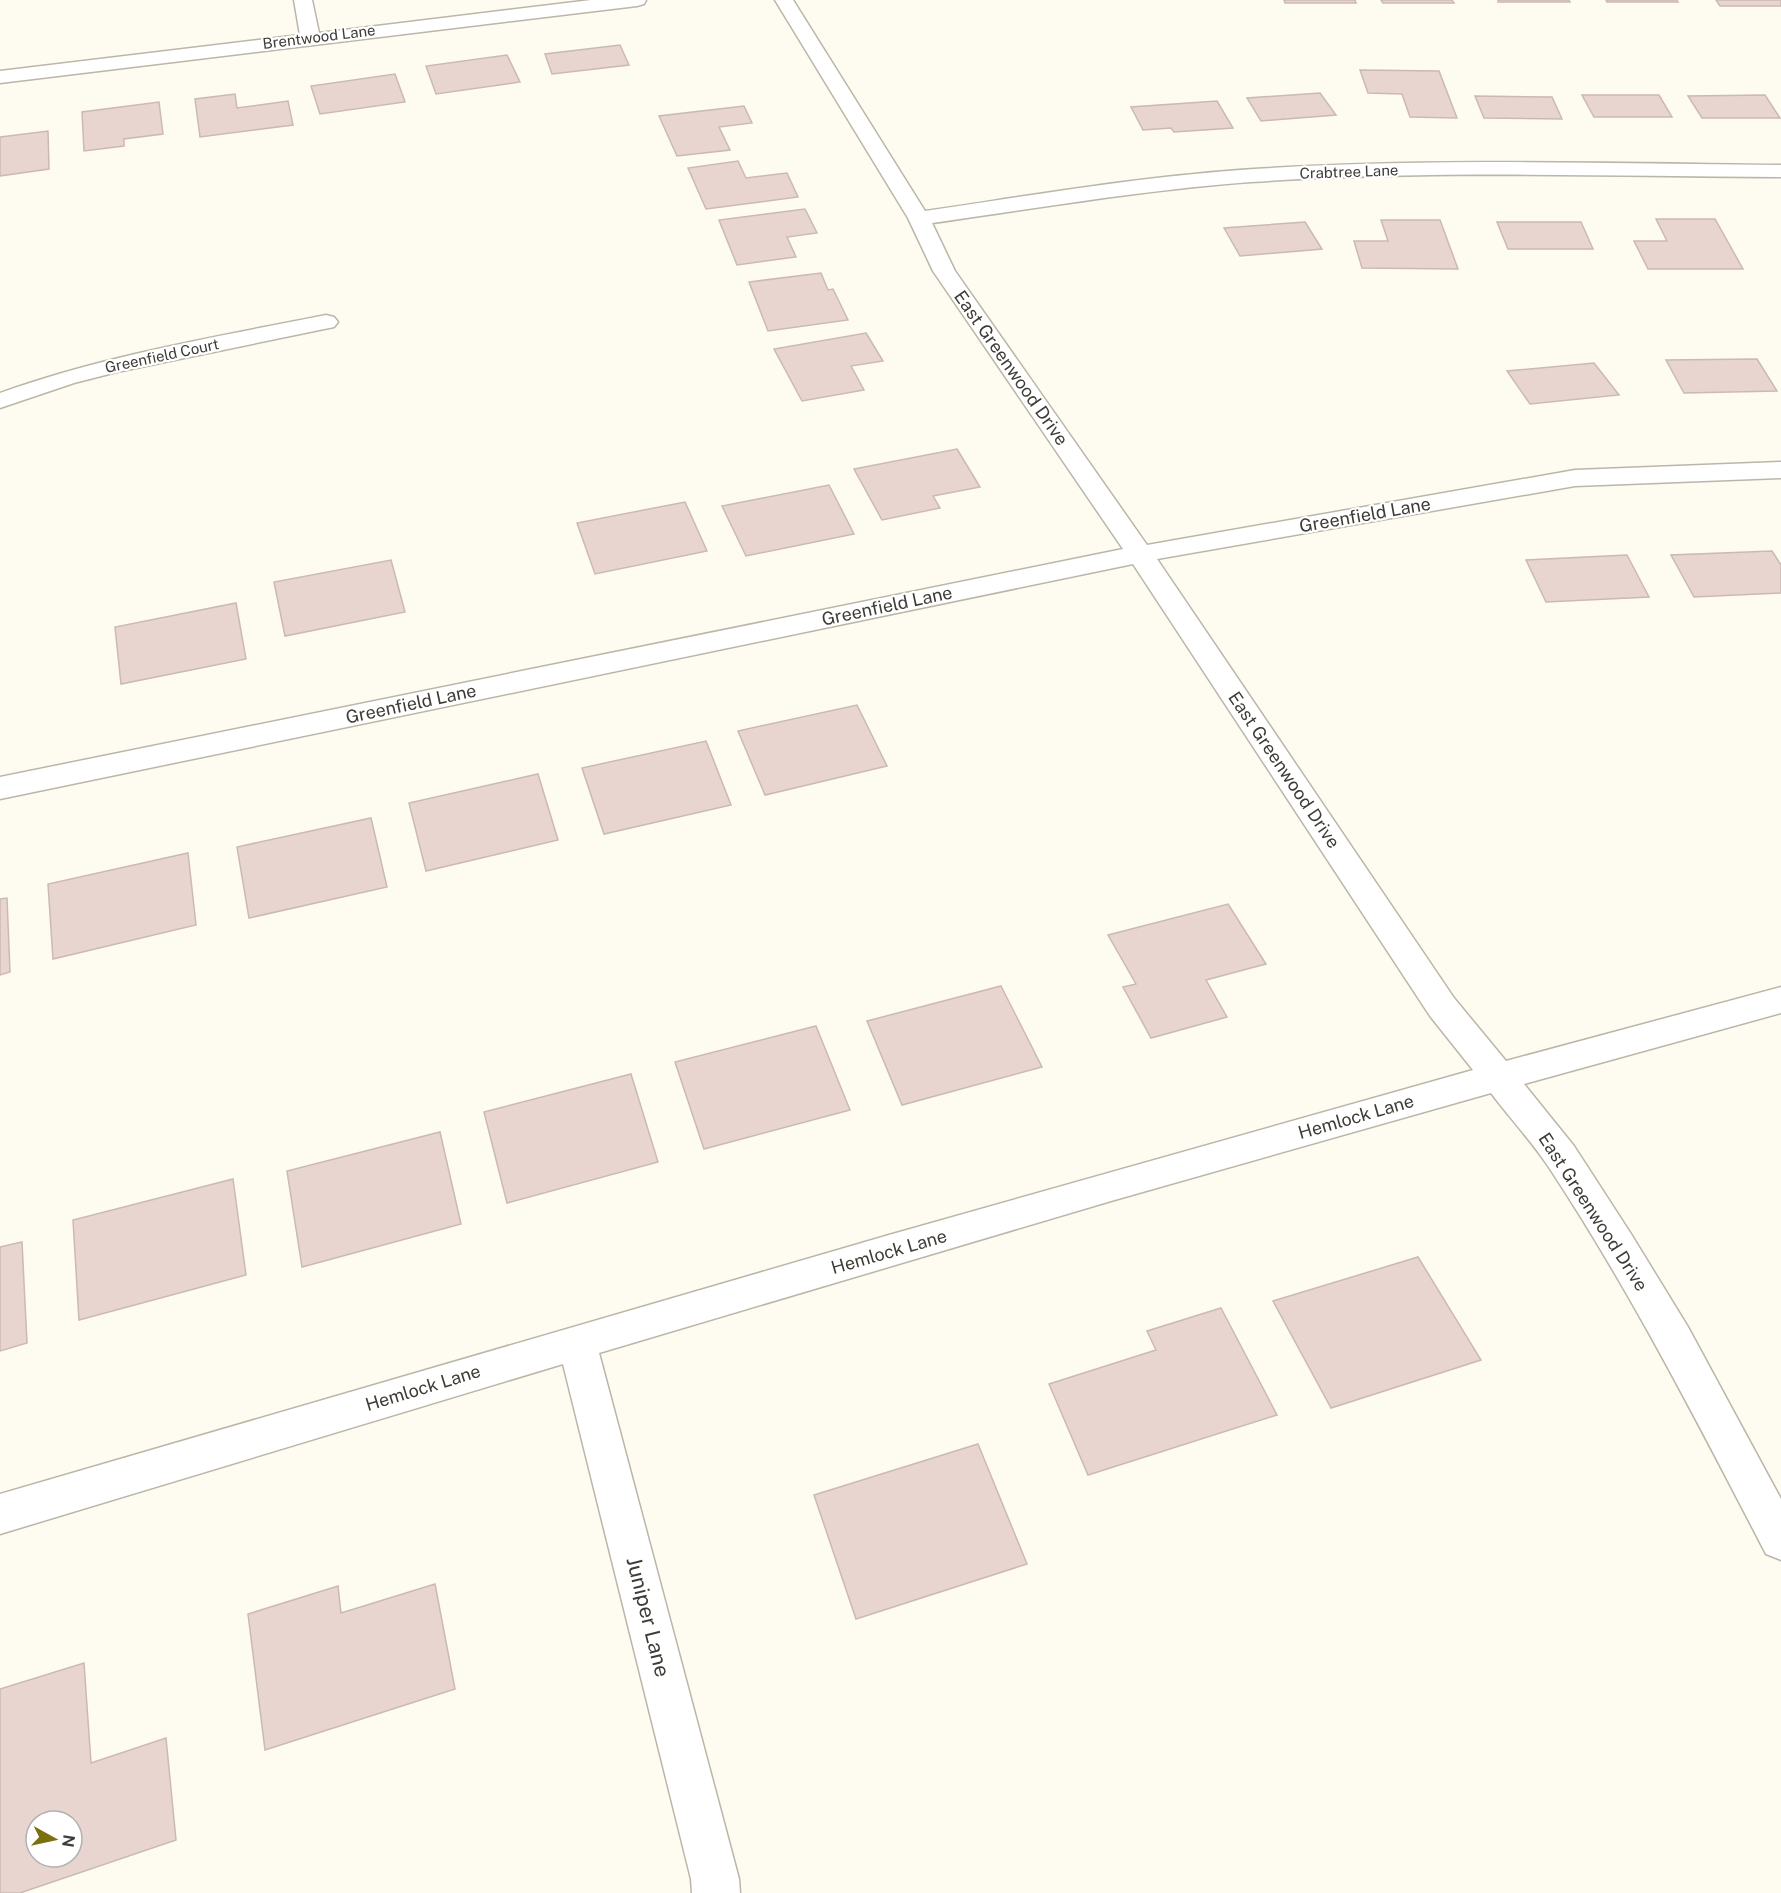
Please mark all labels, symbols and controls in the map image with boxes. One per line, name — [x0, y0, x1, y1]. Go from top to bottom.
street label: Brentwood Lane — [262, 21, 376, 52]
street label: Crabtree Lane — [1299, 161, 1399, 182]
street label: East Greenwood Drive — [950, 286, 1073, 449]
street label: Greenfield Court — [103, 335, 221, 376]
street label: Greenfield Lane — [1298, 493, 1432, 536]
street label: Greenfield Lane — [820, 581, 954, 630]
street label: Greenfield Lane — [344, 679, 478, 728]
street label: East Greenwood Drive — [1224, 688, 1345, 852]
street label: Hemlock Lane — [1296, 1090, 1416, 1143]
street label: East Greenwood Drive — [1534, 1129, 1652, 1295]
street label: Hemlock Lane — [829, 1225, 949, 1278]
street label: Hemlock Lane — [363, 1360, 483, 1415]
street label: Juniper Lane — [621, 1554, 676, 1680]
north arrow — [24, 1809, 84, 1869]
text: N — [58, 1833, 79, 1849]

